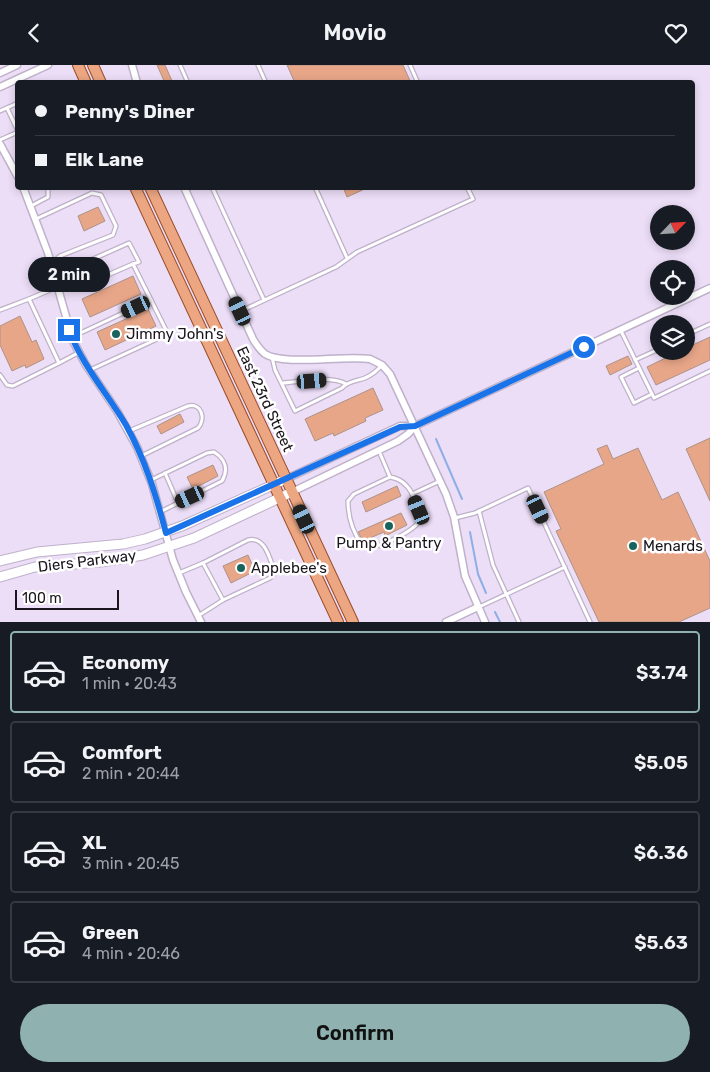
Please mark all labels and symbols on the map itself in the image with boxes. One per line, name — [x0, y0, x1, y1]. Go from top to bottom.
north arrow — [650, 205, 695, 250]
callout: 2 min — [28, 257, 110, 293]
car — [119, 294, 152, 320]
car — [226, 294, 253, 328]
route end — [58, 319, 80, 341]
place label: Jimmy John's — [126, 325, 224, 343]
marker: Jimmy John's — [110, 328, 122, 340]
route start — [573, 336, 595, 358]
street label: East 23rd Street — [233, 344, 297, 455]
car — [296, 372, 327, 390]
car — [173, 484, 206, 510]
car — [524, 492, 551, 526]
car — [406, 493, 431, 527]
car — [290, 502, 317, 536]
marker: Pump & Pantry — [383, 520, 395, 532]
place label: Pump & Pantry — [336, 534, 442, 552]
place label: Menards — [643, 537, 703, 555]
marker: Menards — [627, 540, 639, 552]
street label: Diers Parkway — [37, 546, 137, 576]
place label: Applebee's — [251, 559, 327, 577]
marker: Applebee's — [235, 562, 247, 574]
scale bar — [15, 587, 119, 610]

